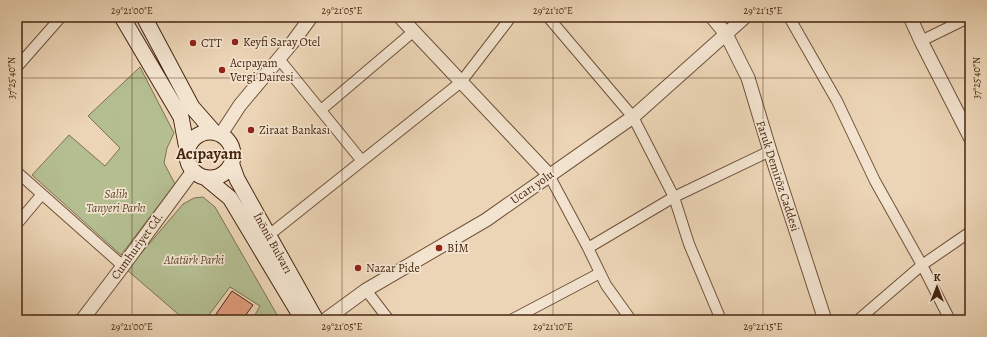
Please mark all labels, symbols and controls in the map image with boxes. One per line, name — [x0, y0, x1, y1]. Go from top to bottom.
text: 29°21'00"E — [111, 4, 153, 17]
text: 29°21'05"E — [322, 4, 362, 17]
text: 29°21'10"E — [533, 4, 573, 17]
text: 29°21'15"E — [744, 4, 783, 17]
place label: Keyfi Saray Otel — [243, 34, 320, 50]
place label: CTT — [201, 35, 222, 51]
marker: Keyfi Saray Otel — [230, 37, 240, 47]
marker: CTT — [188, 38, 198, 48]
place label: Acıpayam Vergi Dairesi — [229, 55, 294, 85]
text: 37°25'40"N — [5, 57, 18, 99]
text: 37°25'40"N — [970, 57, 983, 99]
marker: Acıpayam Vergi Dairesi — [217, 65, 227, 75]
street label: Faruk Demiröz Caddesi — [753, 118, 803, 234]
place label: Ziraat Bankası — [259, 122, 330, 138]
marker: Ziraat Bankası — [246, 125, 256, 135]
district label: Acıpayam — [175, 143, 242, 165]
street label: Ucarı yolu — [507, 166, 557, 208]
park label: Salih Tanyeri Parkı — [86, 186, 146, 216]
street label: Cumhuriyet Cd. — [107, 209, 167, 283]
street label: İnönü Bulvarı — [250, 210, 296, 276]
place label: BİM — [447, 240, 469, 256]
marker: BİM — [434, 243, 444, 253]
park label: Atatürk Parki — [163, 252, 224, 268]
place label: Nazar Pide — [366, 260, 420, 276]
marker: Nazar Pide — [353, 263, 363, 273]
north arrow — [917, 267, 957, 307]
text: K — [933, 270, 941, 285]
text: 29°21'00"E — [111, 320, 153, 333]
text: 29°21'05"E — [322, 320, 362, 333]
text: 29°21'10"E — [533, 320, 573, 333]
text: 29°21'15"E — [744, 320, 783, 333]

